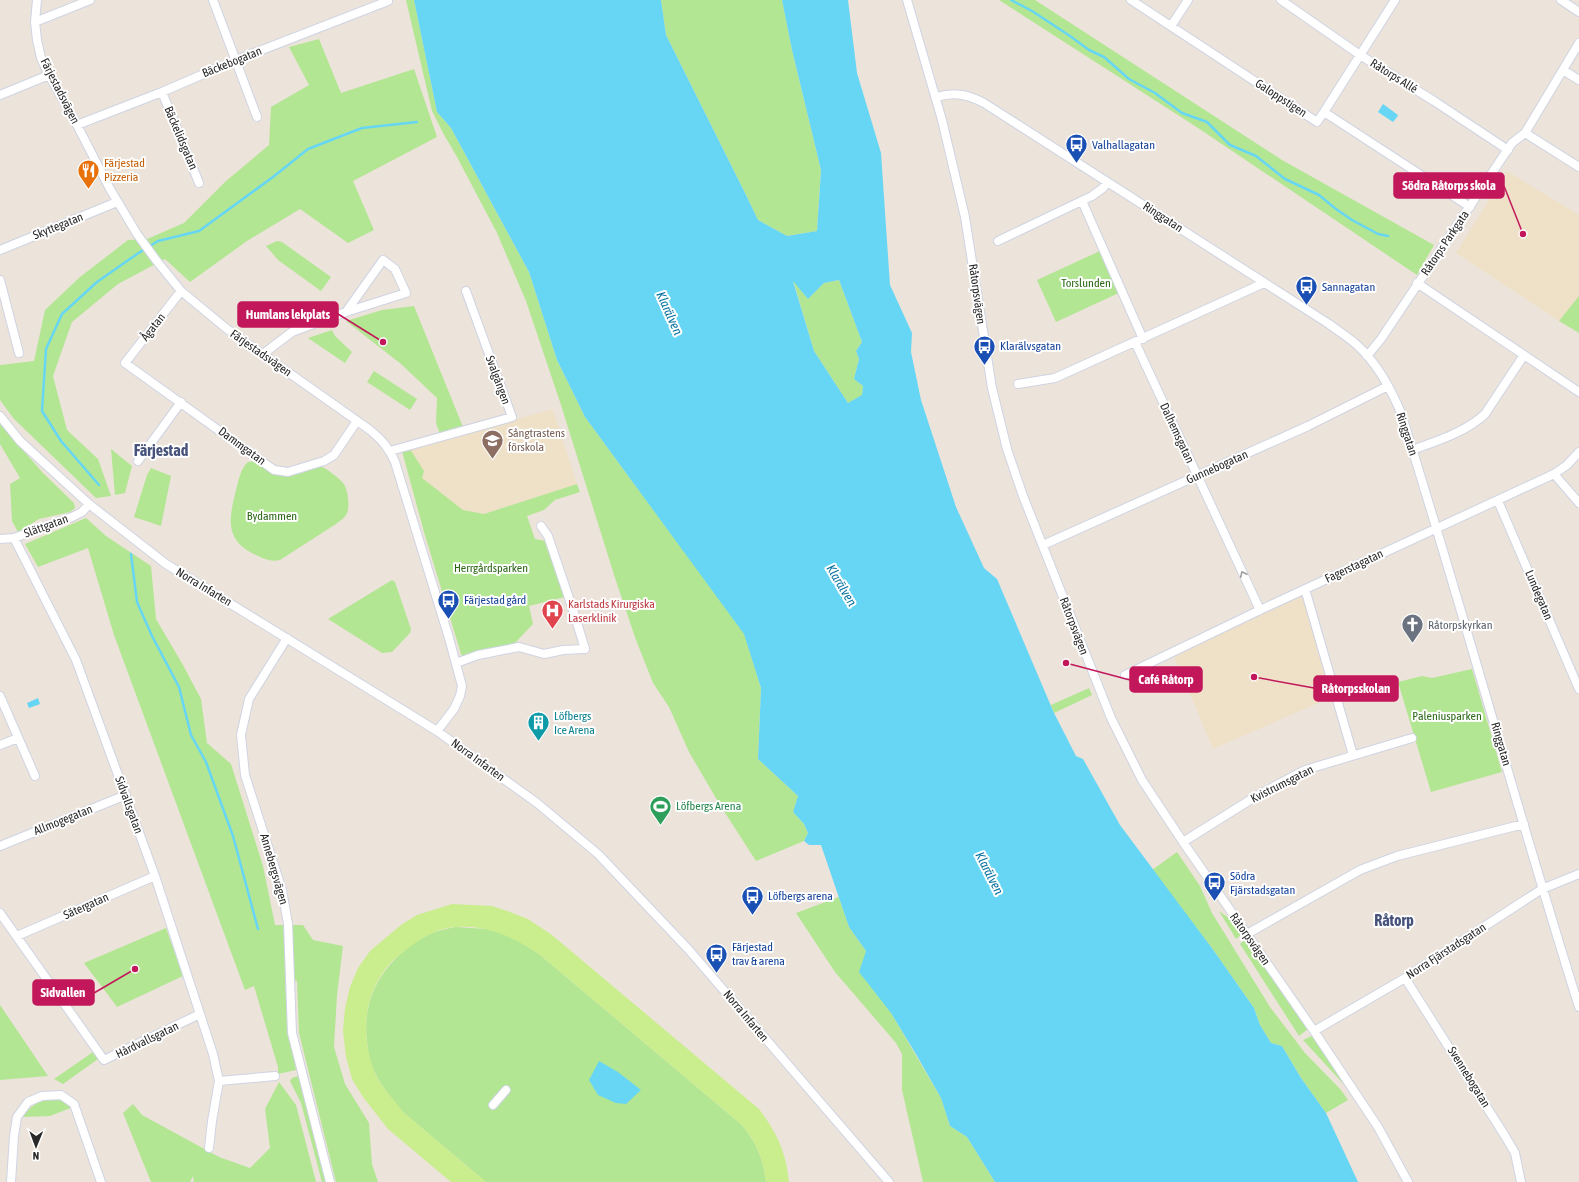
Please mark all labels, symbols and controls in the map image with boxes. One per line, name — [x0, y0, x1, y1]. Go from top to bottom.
street label: Bäckebogatan — [200, 44, 264, 80]
street label: Färjestadsvägen — [37, 56, 83, 126]
street label: Råtorps Allé — [1368, 56, 1420, 96]
street label: Galoppstigen — [1253, 76, 1309, 120]
street label: Bäckelidsgatan — [161, 104, 201, 172]
bus stop icon: Valhallagatan — [1063, 132, 1089, 165]
place label: Valhallagatan — [1092, 138, 1155, 152]
place label: Färjestad Pizzeria — [104, 156, 145, 184]
restaurant icon: Färjestad Pizzeria — [75, 157, 101, 190]
callout: Södra Råtorps skola — [1394, 173, 1504, 198]
text: Södra Råtorps skola — [1402, 178, 1496, 193]
street label: Ringgatan — [1140, 199, 1186, 235]
street label: Råtorps Parkgata — [1418, 208, 1472, 278]
street label: Skyttegatan — [31, 210, 85, 242]
street label: Råtorpsvägen — [966, 263, 988, 325]
bus stop icon: Sannagatan — [1294, 274, 1320, 307]
park label: Torslunden — [1061, 276, 1111, 290]
place label: Sannagatan — [1322, 280, 1375, 294]
water label: Klarälven — [653, 289, 686, 338]
callout: Humlans lekplats — [238, 302, 338, 327]
text: Humlans lekplats — [246, 307, 331, 322]
street label: Ågatan — [138, 310, 168, 344]
street label: Färjestadsvägen — [228, 327, 294, 379]
bus stop icon: Klarälvsgatan — [972, 333, 998, 366]
place label: Klarälvsgatan — [1000, 339, 1061, 353]
street label: Svalgången — [483, 354, 513, 406]
street label: Dalhemsgatan — [1157, 401, 1197, 465]
street label: Ringgatan — [1393, 411, 1421, 457]
street label: Dammgatan — [216, 424, 268, 468]
place label: Sångtrastens förskola — [508, 426, 565, 454]
school or university icon: Sångtrastens förskola — [480, 427, 506, 460]
district label: Färjestad — [134, 441, 189, 459]
street label: Gunnebogatan — [1184, 447, 1250, 487]
park label: Bydammen — [247, 509, 297, 523]
street label: Slättgatan — [22, 512, 70, 540]
street label: Fagerstagatan — [1323, 546, 1385, 586]
park label: Herrgårdsparken — [454, 561, 528, 575]
water label: Klarälven — [823, 562, 860, 609]
street label: Norra Infarten — [174, 565, 234, 609]
street label: Lundegatan — [1522, 568, 1556, 622]
one-way arrow — [1240, 571, 1248, 579]
bus stop icon: Färjestad gård — [435, 587, 461, 620]
place label: Färjestad gård — [464, 593, 526, 607]
street label: Råtorpsvägen — [1057, 595, 1091, 657]
place label: Karlstads Kirurgiska Laserklinik — [568, 597, 655, 625]
hospital icon: Karlstads Kirurgiska Laserklinik — [540, 598, 566, 631]
church icon: Råtorpskyrkan — [1400, 612, 1426, 645]
place label: Råtorpskyrkan — [1428, 618, 1492, 632]
callout: Café Råtorp — [1130, 667, 1202, 692]
text: Café Råtorp — [1138, 672, 1194, 687]
callout: Råtorpsskolan — [1314, 676, 1398, 701]
text: Råtorpsskolan — [1322, 681, 1390, 696]
place label: Löfbergs Ice Arena — [554, 709, 595, 737]
park label: Paleniusparken — [1412, 709, 1482, 723]
building icon: Löfbergs Ice Arena — [526, 710, 552, 743]
street label: Ringgatan — [1488, 721, 1514, 767]
street label: Norra Infarten — [449, 736, 507, 784]
street label: Kvistrumsgatan — [1248, 762, 1316, 806]
street label: Sidvallsgatan — [112, 774, 146, 836]
sports icon: Löfbergs Arena — [648, 793, 674, 826]
place label: Löfbergs Arena — [676, 799, 741, 813]
street label: Allmogegatan — [32, 802, 94, 838]
street label: Annebergsvägen — [257, 832, 291, 906]
water label: Klarälven — [972, 849, 1007, 898]
place label: Södra Fjärstadsgatan — [1230, 869, 1295, 897]
bus stop icon: Södra Fjärstadsgatan — [1202, 870, 1228, 903]
bus stop icon: Löfbergs arena — [740, 883, 766, 916]
place label: Löfbergs arena — [768, 889, 833, 903]
street label: Sätergatan — [61, 890, 111, 922]
street label: Råtorpsvägen — [1227, 910, 1273, 968]
district label: Råtorp — [1374, 911, 1414, 929]
street label: Norra Fjärstadsgatan — [1404, 920, 1488, 982]
place label: Färjestad trav & arena — [732, 940, 785, 968]
bus stop icon: Färjestad trav & arena — [703, 941, 729, 974]
callout: Sidvallen — [33, 980, 94, 1005]
text: Sidvallen — [41, 985, 85, 1000]
street label: Norra Infarten — [721, 988, 771, 1044]
street label: Hårdvallsgatan — [113, 1019, 181, 1061]
street label: Svennebogatan — [1445, 1044, 1493, 1110]
north arrow — [16, 1126, 56, 1166]
text: N — [32, 1150, 39, 1162]

